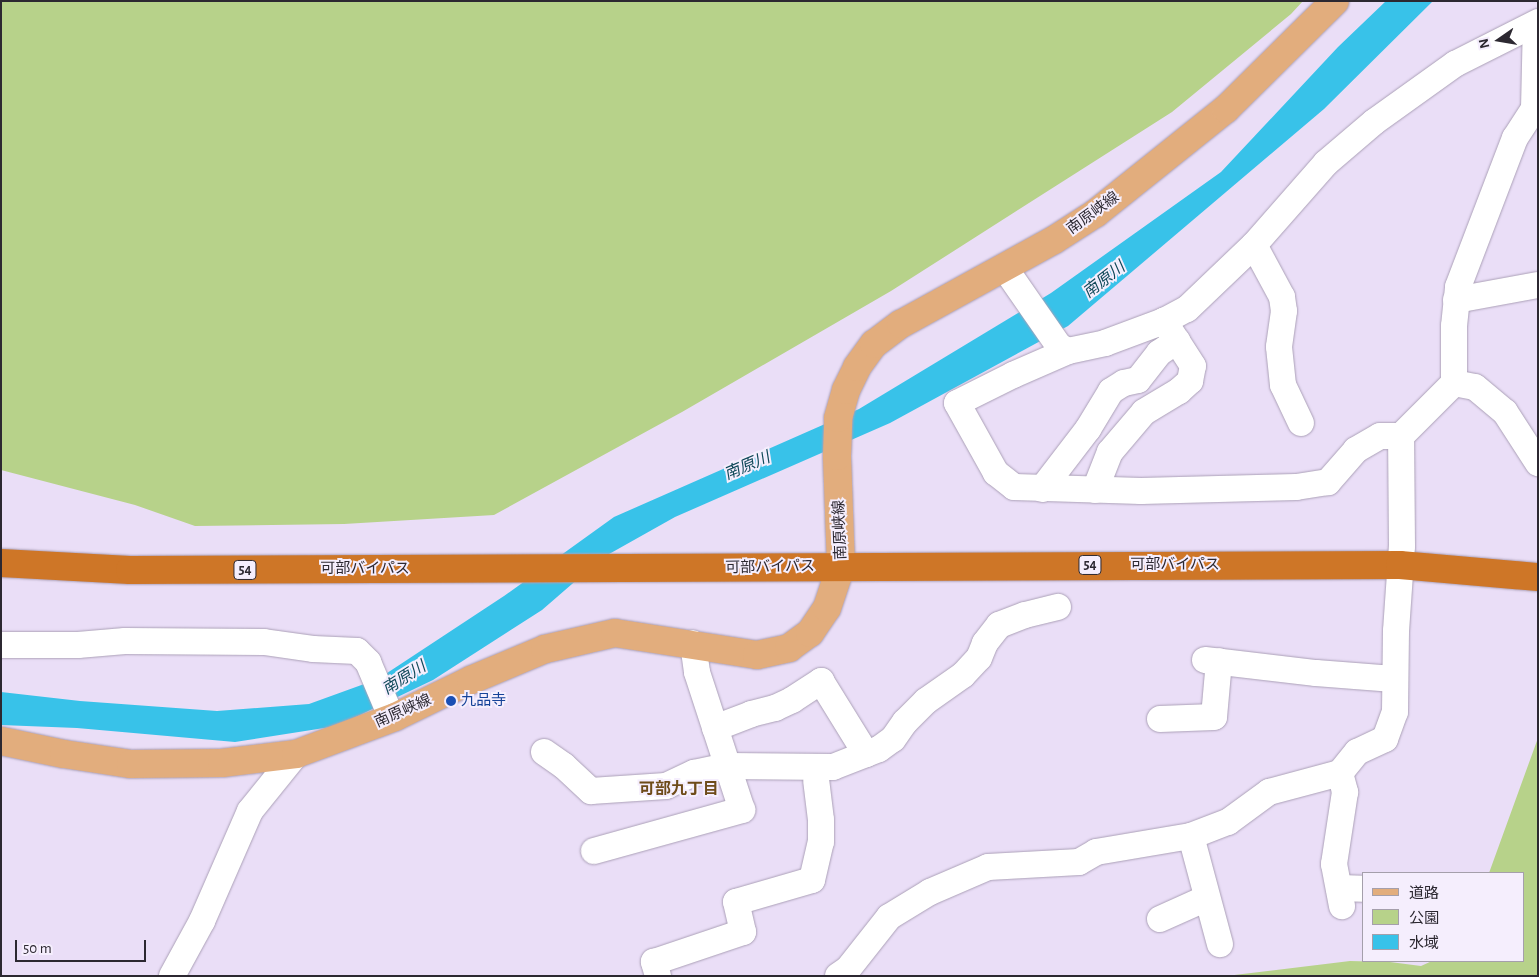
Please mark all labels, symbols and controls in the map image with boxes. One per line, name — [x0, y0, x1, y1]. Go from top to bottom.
north arrow — [1474, 15, 1524, 65]
text: N — [1476, 37, 1492, 50]
street label: 南原峡線 — [1063, 188, 1123, 238]
water label: 南原川 — [1079, 258, 1129, 302]
water label: 南原川 — [721, 448, 773, 484]
street label: 南原峡線 — [830, 500, 850, 560]
road number: 54 — [1078, 554, 1102, 576]
street label: 可部バイパス — [1130, 556, 1220, 574]
street label: 可部バイパス — [725, 557, 815, 577]
road number: 54 — [232, 558, 258, 582]
street label: 可部バイパス — [320, 560, 410, 578]
water label: 南原川 — [379, 657, 429, 699]
street label: 南原峡線 — [372, 691, 434, 731]
place label: 九品寺 — [461, 692, 506, 710]
marker: 九品寺 — [445, 695, 457, 707]
district label: 可部九丁目 — [639, 779, 719, 799]
legend — [1362, 872, 1524, 962]
text: 道路 — [1409, 886, 1439, 901]
text: 公園 — [1409, 911, 1439, 926]
scale bar — [18, 930, 149, 962]
text: 水域 — [1409, 936, 1439, 951]
text: 50 m — [23, 941, 52, 956]

